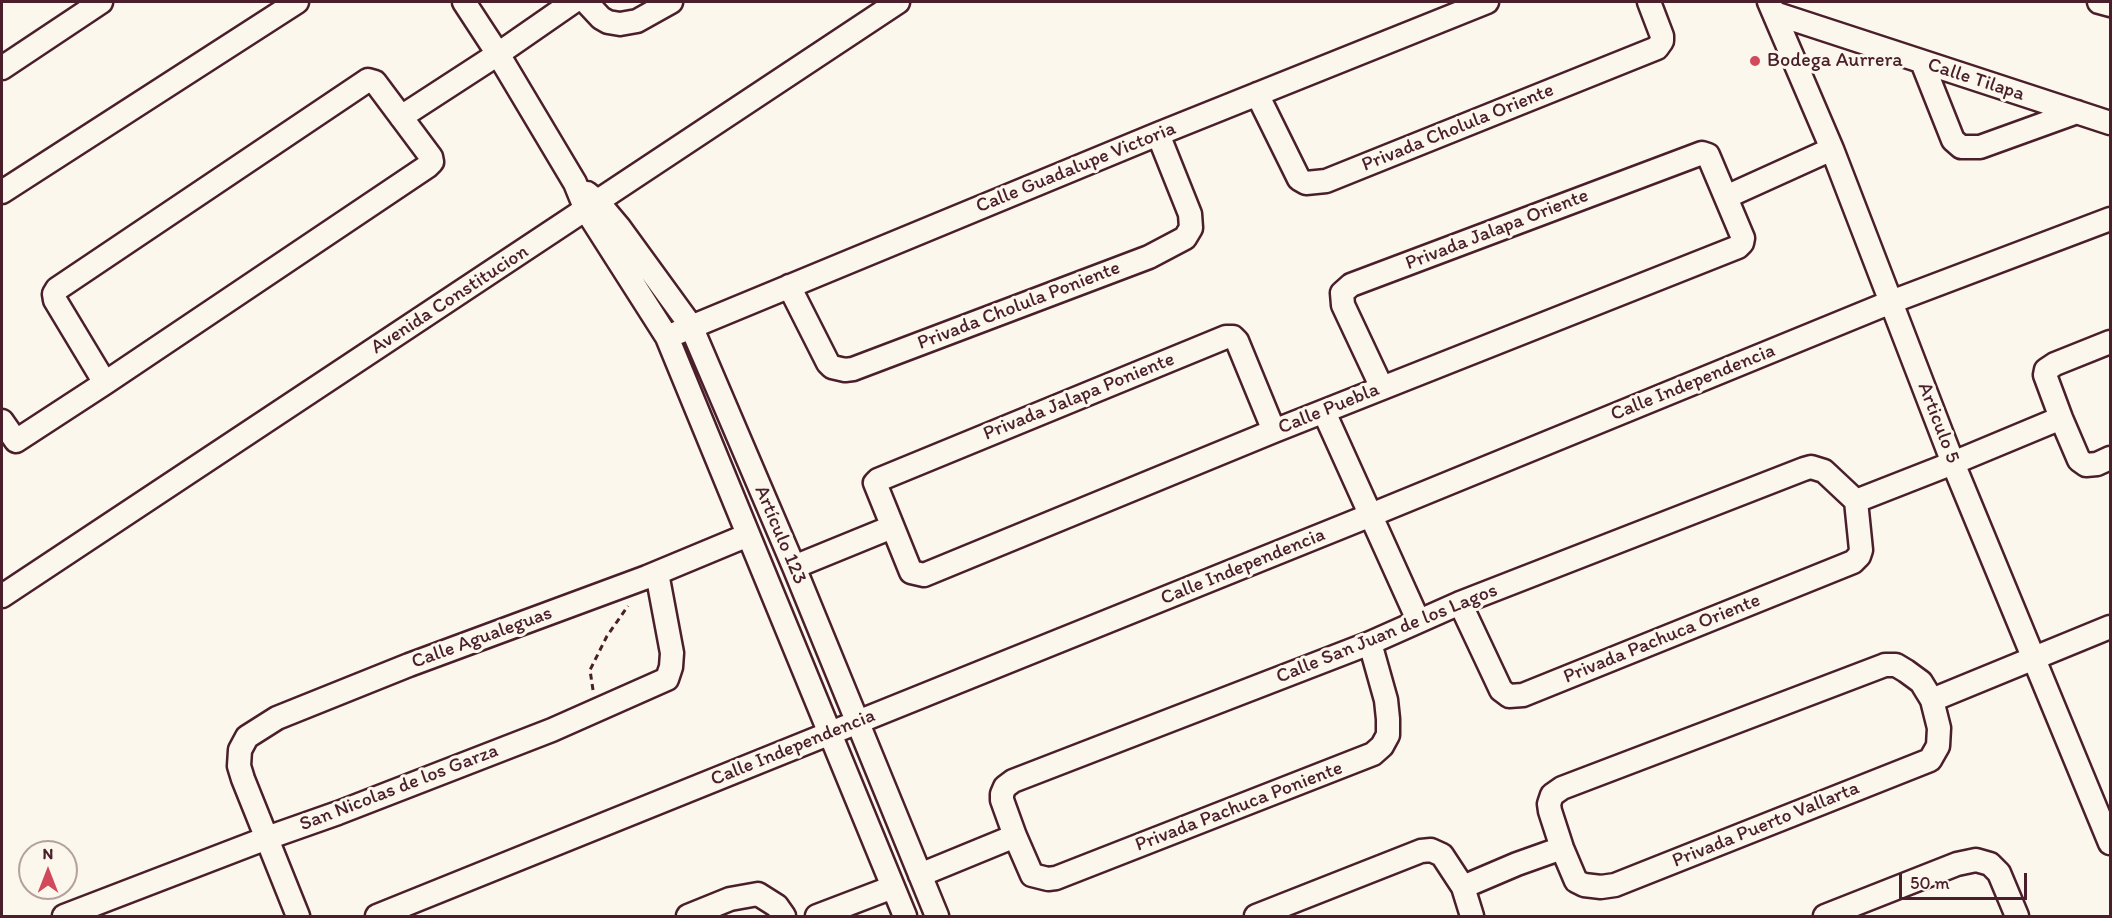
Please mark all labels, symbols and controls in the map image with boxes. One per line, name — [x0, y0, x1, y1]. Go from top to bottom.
place label: Bodega Aurrera — [1767, 49, 1903, 73]
street label: Calle Tilapa — [1924, 53, 2028, 107]
marker: Bodega Aurrera — [1748, 54, 1762, 68]
street label: Privada Cholula Oriente — [1358, 78, 1558, 178]
street label: Calle Guadalupe Victoria — [973, 117, 1179, 219]
street label: Privada Jalapa Oriente — [1402, 184, 1592, 276]
street label: Avenida Constitucion — [367, 240, 533, 360]
street label: Privada Cholula Poniente — [914, 256, 1124, 356]
street label: Calle Independencia — [1607, 339, 1779, 427]
street label: Privada Jalapa Poniente — [980, 348, 1178, 446]
street label: Calle Puebla — [1275, 378, 1383, 440]
street label: Articulo 5 — [1912, 379, 1964, 467]
street label: Artículo 123 — [748, 482, 812, 588]
street label: Calle Independencia — [1157, 523, 1329, 611]
street label: Calle San Juan de los Lagos — [1273, 579, 1501, 689]
street label: Privada Pachuca Oriente — [1560, 589, 1764, 689]
street label: Calle Agualeguas — [408, 601, 556, 675]
street label: Calle Independencia — [707, 704, 879, 792]
street label: San Nicolas de los Garza — [296, 739, 502, 837]
street label: Privada Pachuca Poniente — [1132, 756, 1346, 858]
street label: Privada Puerto Vallarta — [1669, 776, 1863, 874]
north arrow — [18, 840, 78, 900]
text: N — [43, 844, 53, 863]
scale bar — [1902, 861, 2030, 899]
text: 50 m — [1910, 872, 1950, 894]

